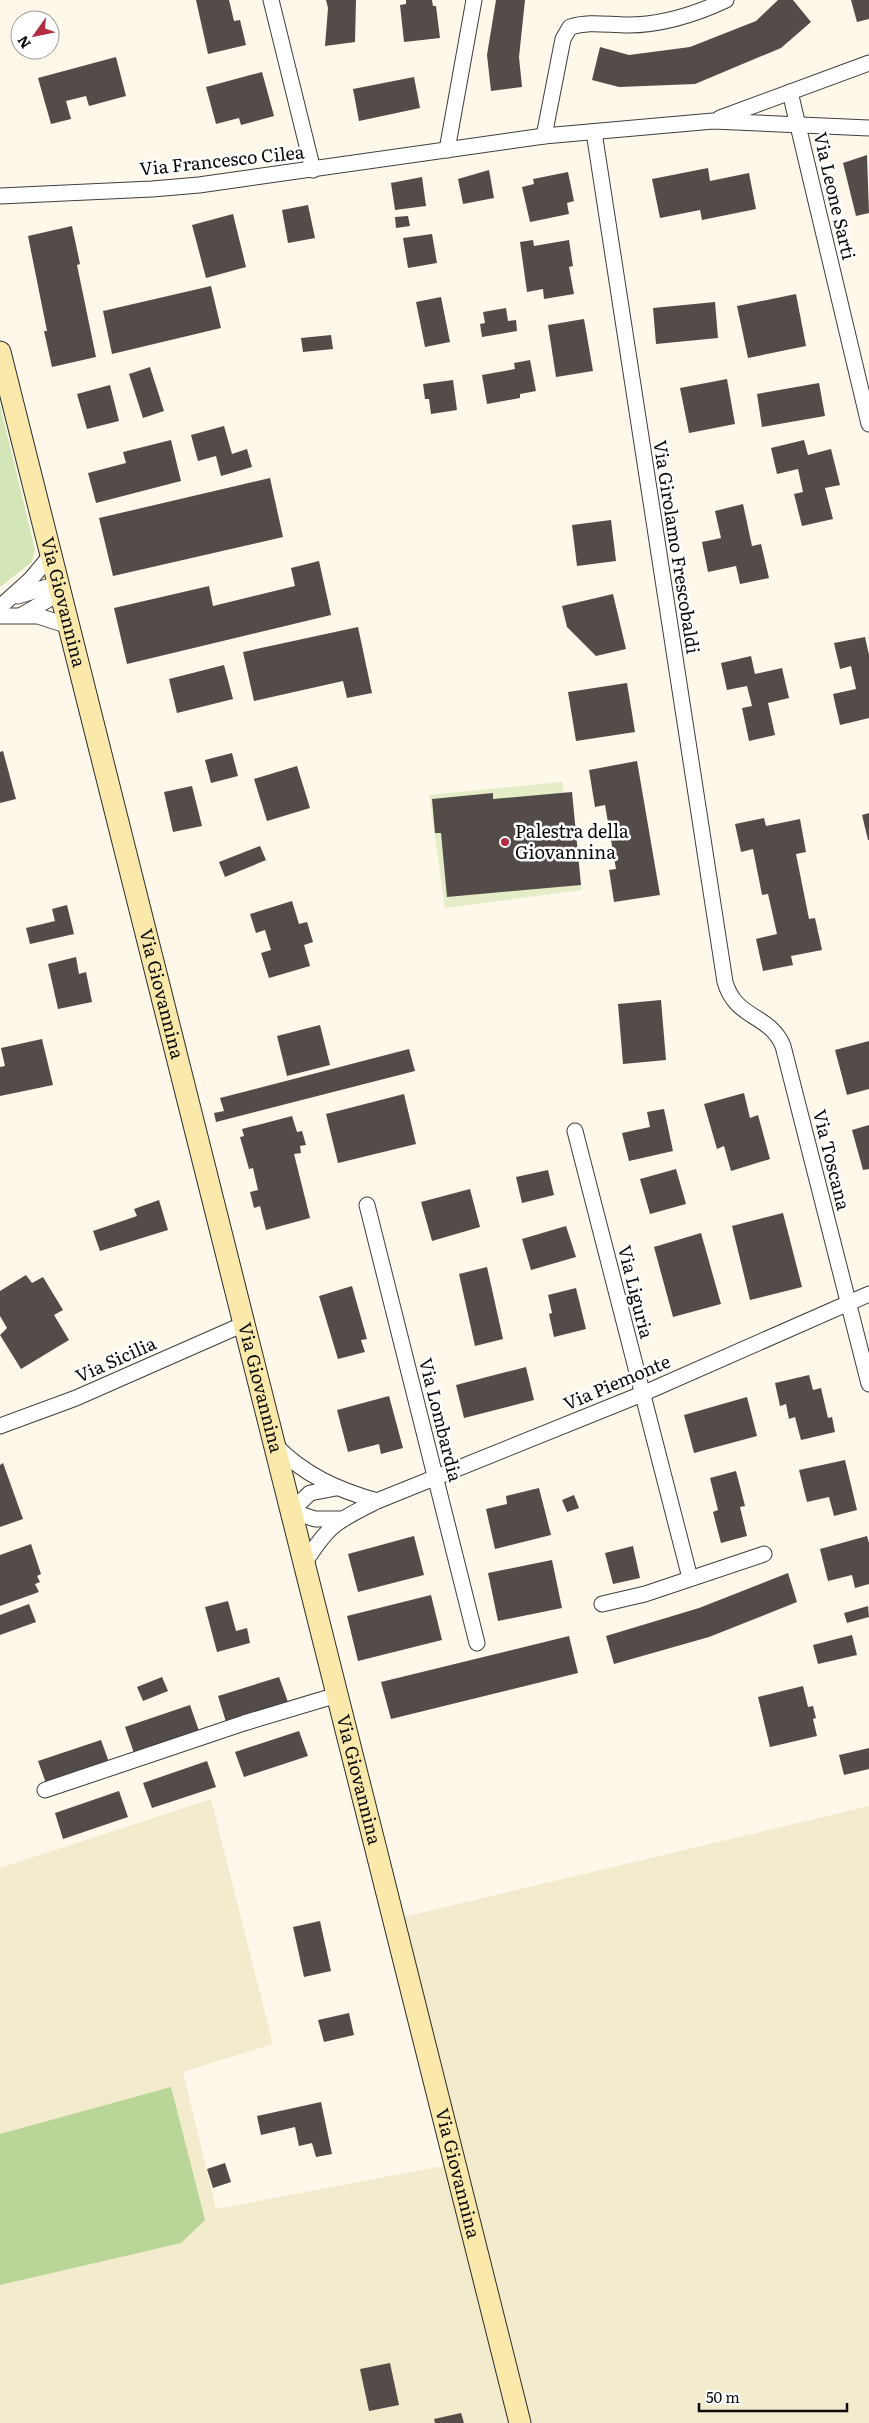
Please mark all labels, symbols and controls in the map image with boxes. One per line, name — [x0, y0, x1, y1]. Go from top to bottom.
north arrow — [10, 10, 60, 60]
text: N — [12, 32, 35, 53]
street label: Via Leone Sarti — [808, 129, 863, 262]
street label: Via Francesco Cilea — [138, 137, 306, 182]
street label: Via Girolamo Frescobaldi — [647, 438, 708, 656]
street label: Via Giovannina — [35, 534, 94, 670]
place label: Palestra della Giovannina — [515, 817, 629, 865]
marker: Palestra della Giovannina — [499, 836, 511, 848]
street label: Via Giovannina — [133, 926, 192, 1062]
street label: Via Toscana — [807, 1106, 858, 1213]
street label: Via Liguria — [612, 1242, 661, 1341]
street label: Via Giovannina — [232, 1320, 291, 1456]
street label: Via Sicilia — [71, 1329, 160, 1388]
street label: Via Piemonte — [559, 1347, 674, 1416]
street label: Via Lombardia — [413, 1355, 470, 1485]
street label: Via Giovannina — [331, 1711, 389, 1848]
street label: Via Giovannina — [429, 2105, 488, 2241]
scale bar — [699, 2380, 846, 2412]
text: 50 m — [706, 2385, 740, 2408]

